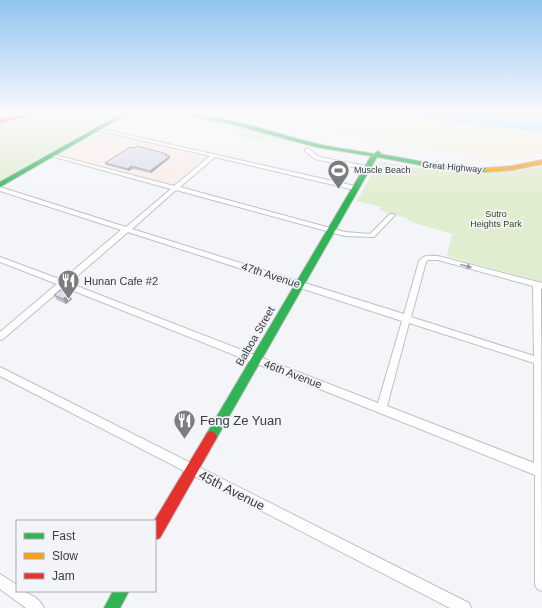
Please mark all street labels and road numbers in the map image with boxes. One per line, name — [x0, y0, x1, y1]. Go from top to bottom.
street label: Great Highway — [422, 159, 483, 175]
street label: 47th Avenue — [240, 260, 302, 290]
street label: Balboa Street — [233, 304, 277, 368]
street label: 46th Avenue — [262, 357, 324, 391]
street label: 45th Avenue — [196, 467, 267, 513]

